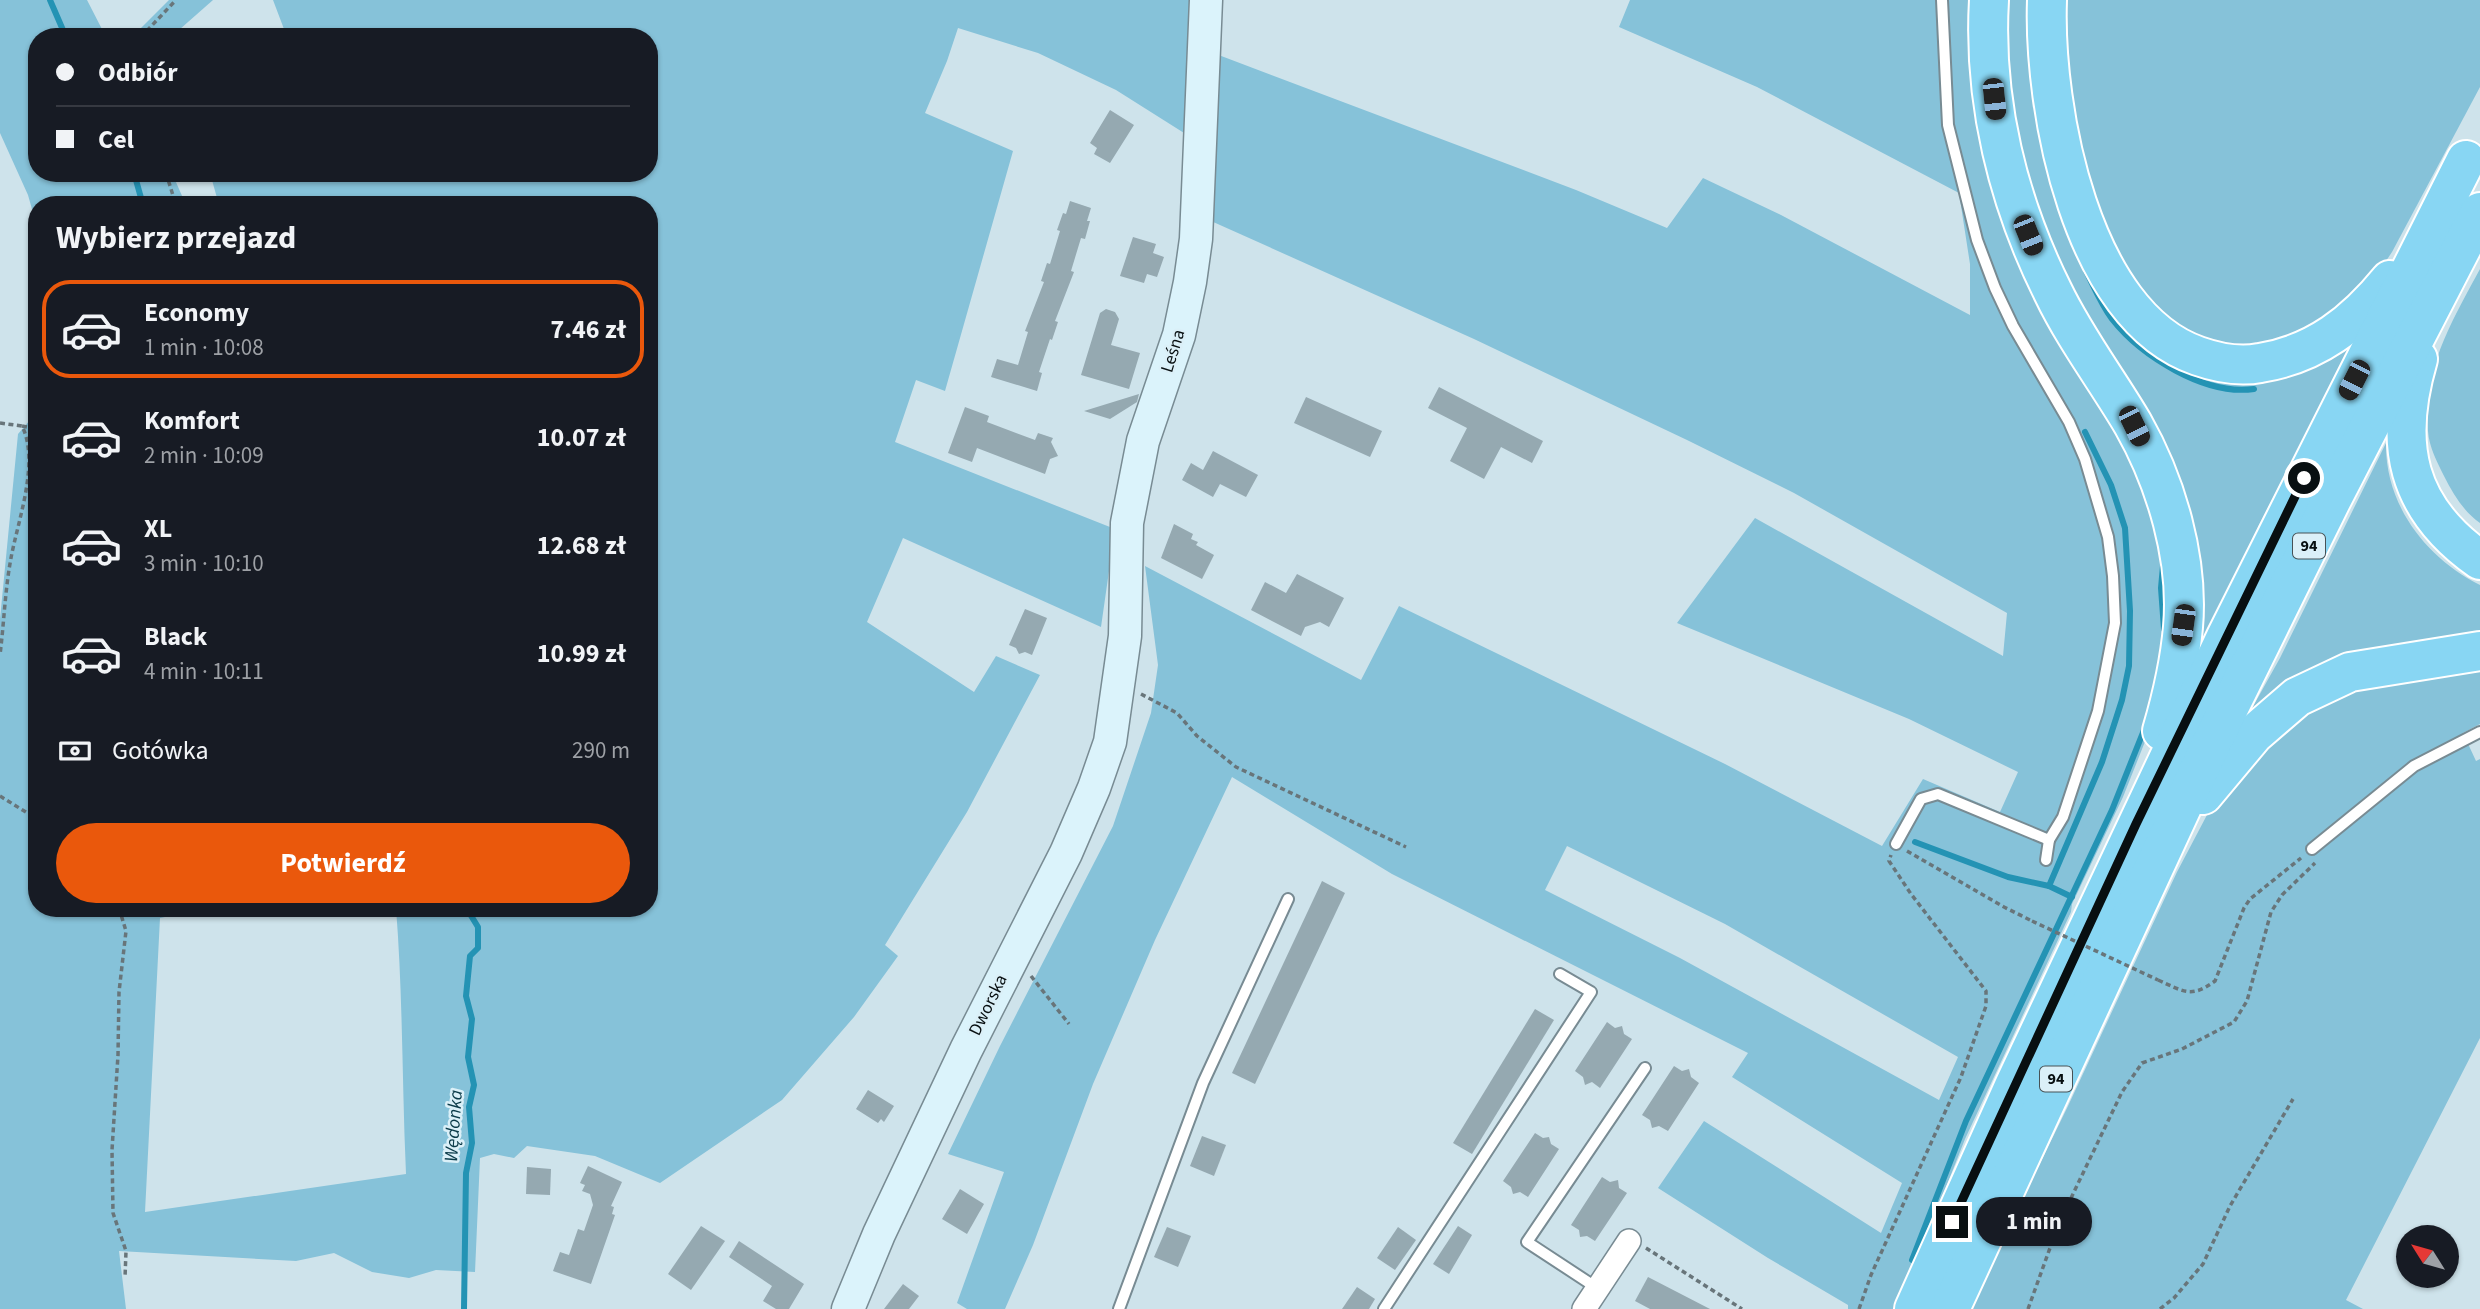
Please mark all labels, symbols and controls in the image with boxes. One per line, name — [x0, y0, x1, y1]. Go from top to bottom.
text: Odbiór — [98, 54, 178, 91]
car — [1982, 77, 2007, 121]
text: Cel — [98, 121, 134, 158]
car — [2011, 212, 2046, 258]
text: Wybierz przejazd — [56, 215, 296, 261]
text: Economy — [144, 294, 249, 331]
icon: car — [60, 298, 123, 361]
text: 7.46 zł — [551, 311, 626, 348]
street label: Leśna — [1155, 326, 1191, 376]
text: 1 min · 10:08 — [144, 331, 264, 364]
car — [2336, 357, 2373, 403]
text: Komfort — [144, 402, 240, 439]
car — [2116, 403, 2153, 449]
icon: car — [60, 406, 123, 469]
text: 10.07 zł — [537, 419, 626, 456]
text: 2 min · 10:09 — [144, 439, 264, 472]
route start — [2288, 462, 2320, 494]
text: XL — [144, 510, 172, 547]
icon: car — [60, 514, 123, 577]
text: 12.68 zł — [537, 527, 626, 564]
road number: 94 — [2293, 534, 2325, 558]
text: 3 min · 10:10 — [144, 547, 264, 580]
car — [2170, 603, 2197, 647]
text: Black — [144, 618, 207, 655]
icon: car — [60, 622, 123, 685]
text: 10.99 zł — [537, 635, 626, 672]
text: 4 min · 10:11 — [144, 655, 264, 688]
icon: cash — [56, 732, 94, 770]
text: Gotówka — [112, 732, 209, 769]
text: 290 m — [572, 734, 630, 767]
button: Potwierdź — [56, 823, 630, 903]
street label: Dworska — [962, 970, 1014, 1040]
road number: 94 — [2040, 1066, 2072, 1092]
water label: Wędonka — [438, 1089, 470, 1163]
callout: 1 min — [1976, 1198, 2092, 1246]
text: 1 min — [2006, 1205, 2062, 1238]
route end — [1936, 1206, 1968, 1238]
north arrow — [2396, 1225, 2459, 1288]
map controls — [2396, 1225, 2459, 1288]

